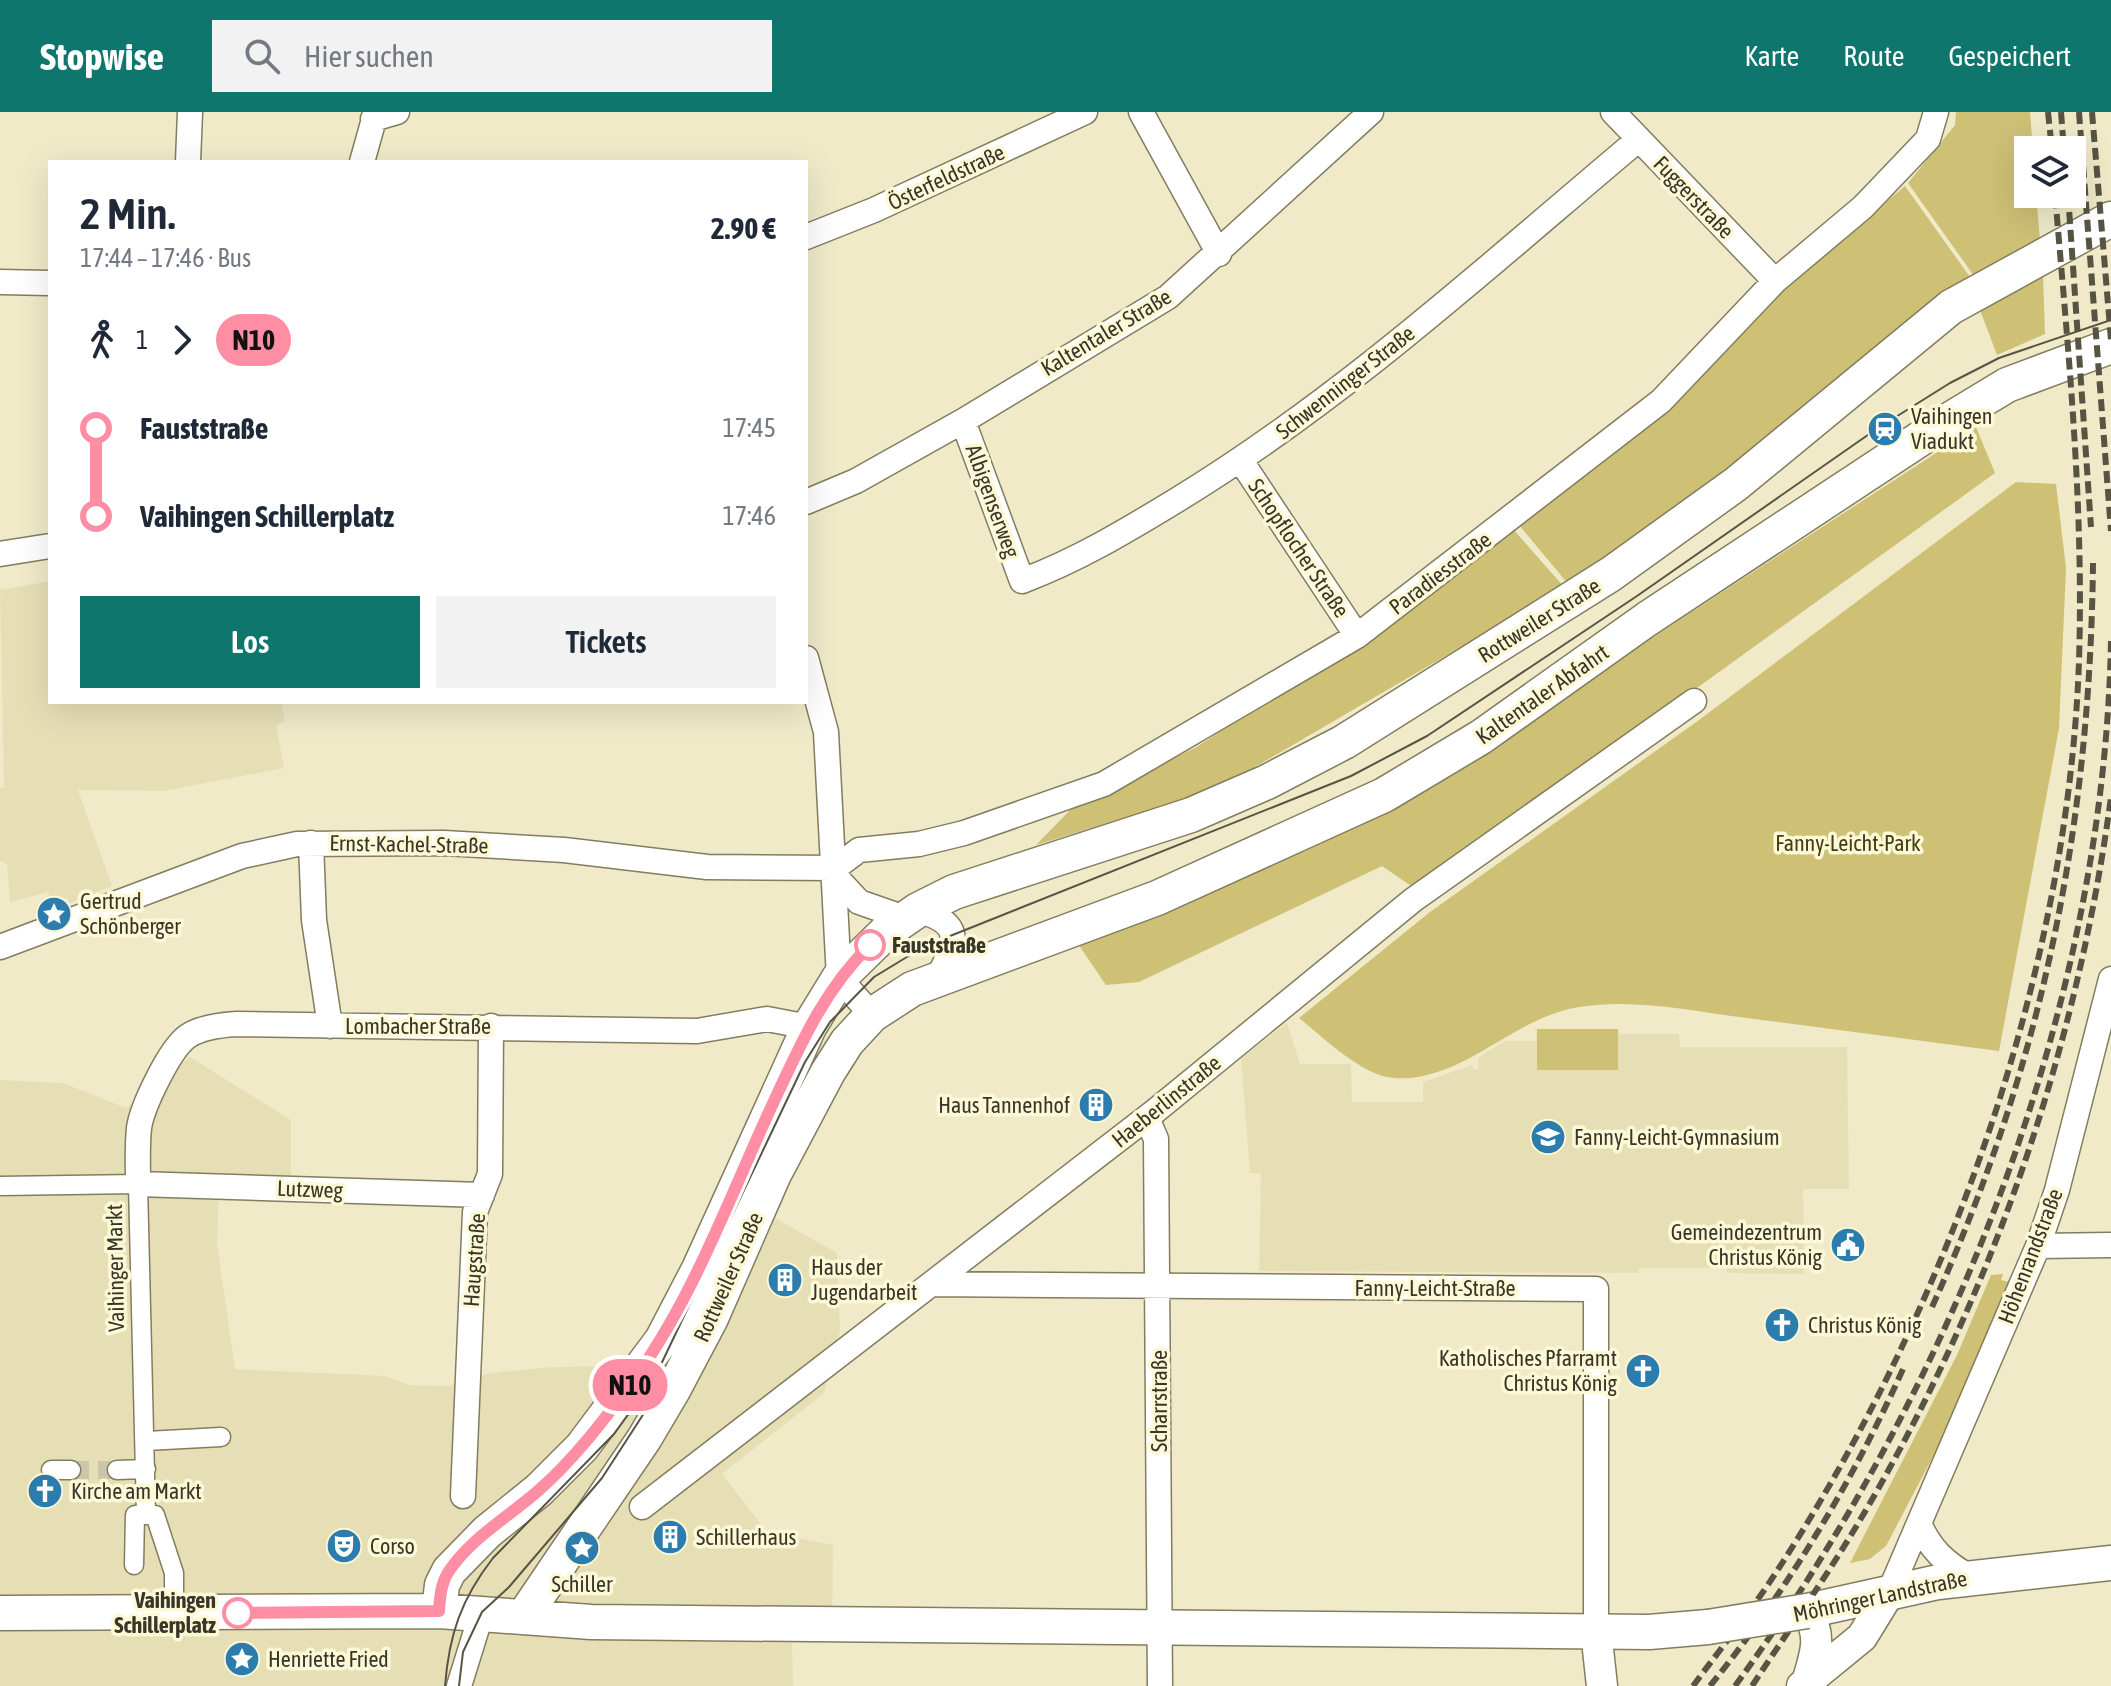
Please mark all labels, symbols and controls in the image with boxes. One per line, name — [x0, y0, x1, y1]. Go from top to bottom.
search box — [212, 20, 772, 92]
icon: search — [240, 34, 284, 78]
text: Stopwise — [40, 35, 164, 78]
text: Hier suchen — [304, 39, 434, 73]
text: Karte — [1745, 40, 1799, 72]
text: Route — [1843, 40, 1904, 72]
text: Gespeichert — [1948, 40, 2071, 72]
map controls — [2014, 136, 2086, 208]
button: layers — [2014, 136, 2086, 208]
street label: Österfeldstraße — [884, 139, 1009, 215]
street label: Fuggerstraße — [1648, 150, 1740, 244]
text: 2 Min. — [80, 188, 175, 238]
text: 2.90 € — [711, 211, 776, 245]
text: 17:44 – 17:46 · Bus — [80, 243, 251, 273]
street label: Kaltentaler Straße — [1036, 283, 1176, 381]
icon: walk — [80, 318, 124, 362]
icon: forward — [160, 318, 204, 362]
street label: Schwenninger Straße — [1271, 320, 1419, 444]
text: N10 — [232, 324, 275, 356]
text: 1 — [136, 325, 148, 355]
place label: Vaihingen Viadukt — [1911, 403, 1993, 454]
station icon: Vaihingen Viadukt — [1866, 410, 1904, 448]
text: Fauststraße — [140, 411, 268, 445]
text: 17:45 — [722, 413, 776, 443]
street label: Albigenserweg — [961, 441, 1026, 562]
street label: Schopflocher Straße — [1243, 474, 1355, 622]
text: Vaihingen Schillerplatz — [140, 499, 394, 533]
text: 17:46 — [722, 501, 776, 531]
street label: Paradiesstraße — [1384, 526, 1496, 620]
street label: Rottweiler Straße — [1473, 572, 1605, 668]
button: Los — [80, 596, 420, 688]
button: Tickets — [436, 596, 776, 688]
street label: Kaltentaler Abfahrt — [1471, 639, 1613, 749]
street label: Ernst-Kachel-Straße — [329, 830, 489, 858]
park label: Fanny-Leicht-Park — [1775, 830, 1921, 856]
place label: Gertrud Schönberger — [80, 888, 181, 939]
place icon: Gertrud Schönberger — [35, 895, 73, 933]
marker: Fauststraße — [855, 930, 885, 960]
place label: Fauststraße — [892, 932, 986, 958]
street label: Lombacher Straße — [345, 1013, 491, 1039]
street label: Haeberlinstraße — [1106, 1049, 1226, 1153]
building icon: Haus Tannenhof — [1077, 1086, 1115, 1124]
place label: Haus Tannenhof — [938, 1092, 1070, 1118]
school or university icon: Fanny-Leicht-Gymnasium — [1529, 1118, 1567, 1156]
place label: Fanny-Leicht-Gymnasium — [1574, 1124, 1780, 1150]
street label: Lutzweg — [277, 1175, 344, 1203]
street label: Höhenrandstraße — [1992, 1185, 2068, 1327]
street label: Vaihinger Markt — [101, 1204, 129, 1332]
street label: Rottweiler Straße — [688, 1208, 768, 1346]
street label: Haugstraße — [458, 1212, 490, 1308]
place label: Gemeindezentrum Christus König — [1671, 1219, 1823, 1270]
public building icon: Gemeindezentrum Christus König — [1829, 1226, 1867, 1264]
place label: Haus der Jugendarbeit — [811, 1254, 917, 1305]
building icon: Haus der Jugendarbeit — [766, 1261, 804, 1299]
street label: Fanny-Leicht-Straße — [1355, 1275, 1515, 1301]
church icon: Christus König — [1763, 1306, 1801, 1344]
place label: Christus König — [1808, 1312, 1922, 1338]
place label: Katholisches Pfarramt Christus König — [1439, 1345, 1618, 1396]
street label: Scharrstraße — [1146, 1350, 1172, 1452]
church icon: Katholisches Pfarramt Christus König — [1624, 1352, 1662, 1390]
line badge: N10 — [584, 1359, 676, 1411]
text: N10 — [609, 1369, 651, 1401]
church icon: Kirche am Markt — [26, 1472, 64, 1510]
place label: Kirche am Markt — [71, 1478, 202, 1504]
building icon: Schillerhaus — [651, 1518, 689, 1556]
place label: Schillerhaus — [696, 1524, 797, 1550]
theatre icon: Corso — [325, 1527, 363, 1565]
place icon: Schiller — [563, 1529, 601, 1567]
place label: Corso — [370, 1533, 415, 1559]
street label: Möhringer Landstraße — [1791, 1565, 1969, 1627]
place label: Schiller — [551, 1571, 613, 1597]
place label: Vaihingen Schillerplatz — [114, 1587, 216, 1638]
marker: Vaihingen Schillerplatz — [223, 1598, 253, 1628]
place icon: Henriette Fried — [223, 1640, 261, 1678]
place label: Henriette Fried — [268, 1646, 389, 1672]

